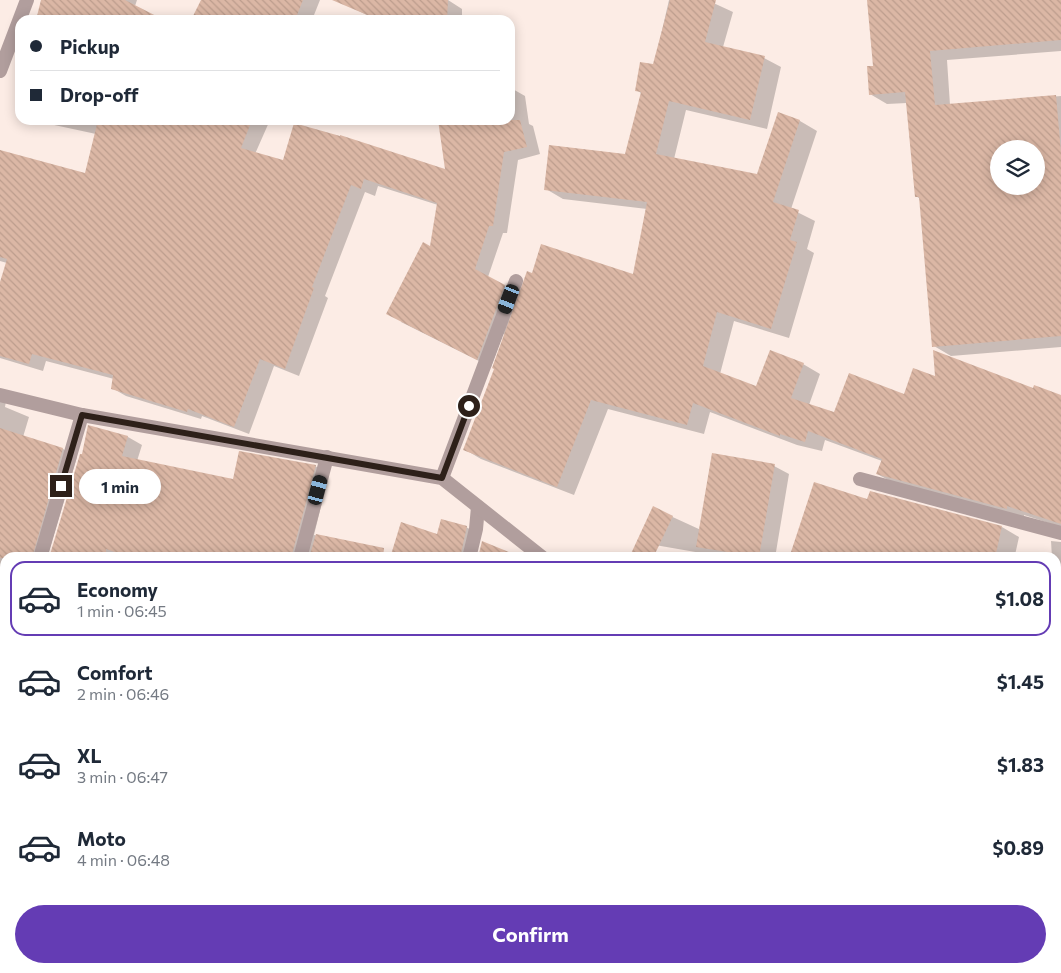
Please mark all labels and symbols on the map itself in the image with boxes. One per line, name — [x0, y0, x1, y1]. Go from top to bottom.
car — [496, 282, 521, 316]
route start — [458, 395, 480, 417]
callout: 1 min — [78, 468, 161, 504]
car — [306, 474, 329, 506]
route end — [50, 475, 72, 497]

